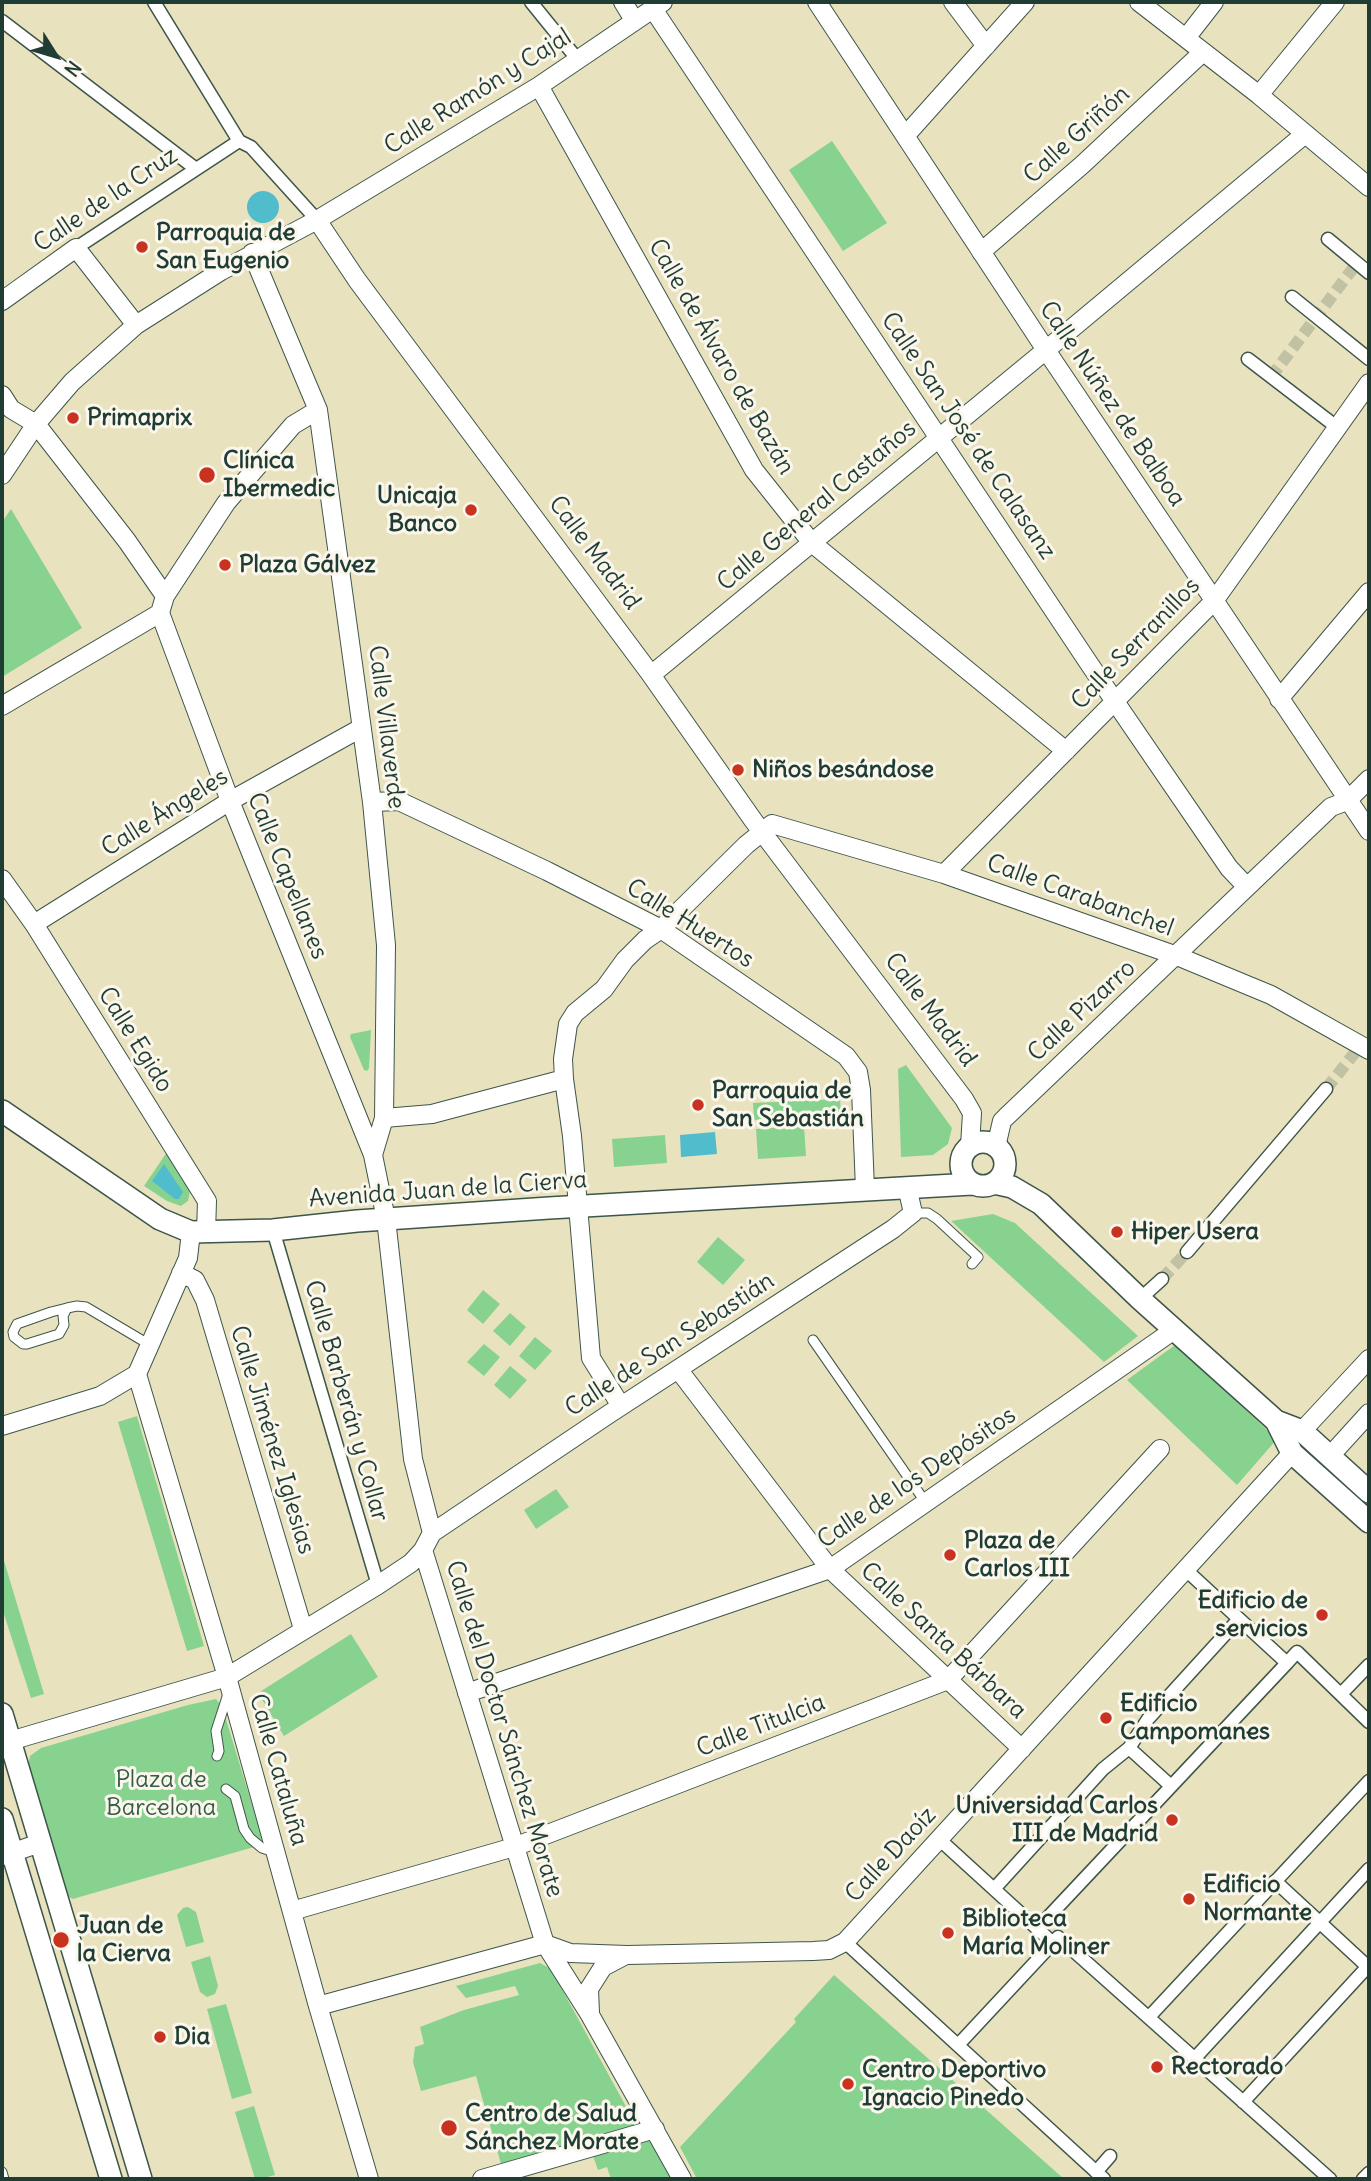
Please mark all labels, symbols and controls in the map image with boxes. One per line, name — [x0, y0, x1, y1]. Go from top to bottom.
north arrow — [21, 21, 91, 91]
street label: Calle Ramón y Cajal — [379, 23, 577, 161]
text: N — [59, 56, 86, 81]
street label: Calle Griñón — [1018, 80, 1136, 190]
street label: Calle de la Cruz — [29, 141, 183, 259]
place label: Parroquia de San Eugenio — [156, 219, 295, 275]
street label: Calle de Álvaro de Bazán — [642, 234, 800, 480]
marker: Parroquia de San Eugenio — [134, 239, 150, 255]
street label: Calle Núñez de Balboa — [1033, 296, 1191, 512]
street label: Calle San José de Calasanz — [875, 307, 1061, 565]
place label: Primaprix — [87, 404, 192, 432]
marker: Primaprix — [65, 410, 81, 426]
street label: Calle General Castaños — [712, 414, 922, 598]
place label: Clínica Ibermedic — [223, 447, 335, 503]
marker: Clínica Ibermedic — [197, 465, 217, 485]
place label: Unicaja Banco — [377, 482, 457, 538]
street label: Calle Madrid — [542, 490, 646, 616]
marker: Unicaja Banco — [463, 502, 479, 518]
place label: Plaza Gálvez — [239, 551, 376, 579]
marker: Plaza Gálvez — [217, 557, 233, 573]
street label: Calle Serranillos — [1066, 572, 1206, 716]
street label: Calle Villaverde — [362, 644, 410, 810]
place label: Niños besándose — [752, 756, 934, 784]
marker: Niños besándose — [730, 762, 746, 778]
street label: Calle Ángeles — [96, 763, 234, 863]
street label: Calle Capellanes — [241, 789, 333, 963]
street label: Calle Carabanchel — [983, 849, 1177, 943]
street label: Calle Huertos — [621, 873, 759, 975]
street label: Calle Madrid — [878, 947, 982, 1073]
street label: Calle Pizarro — [1022, 954, 1142, 1068]
street label: Calle Egido — [91, 982, 179, 1098]
place label: Parroquia de San Sebastián — [712, 1077, 864, 1133]
marker: Parroquia de San Sebastián — [690, 1097, 706, 1113]
street label: Avenida Juan de la Cierva — [308, 1166, 588, 1214]
place label: Hiper Usera — [1131, 1218, 1259, 1246]
marker: Hiper Usera — [1109, 1224, 1125, 1240]
street label: Calle de San Sebastián — [560, 1267, 780, 1423]
street label: Calle Barberán y Collar — [298, 1277, 394, 1525]
street label: Calle Jiménez Iglesias — [224, 1322, 320, 1558]
street label: Calle de los Depósitos — [812, 1401, 1022, 1555]
place label: Plaza de Carlos III — [964, 1527, 1070, 1583]
marker: Plaza de Carlos III — [942, 1547, 958, 1563]
street label: Calle del Doctor Sánchez Morate — [439, 1557, 569, 1901]
street label: Calle Santa Bárbara — [854, 1557, 1032, 1725]
place label: Edificio de servicios — [1198, 1587, 1308, 1643]
marker: Edificio de servicios — [1314, 1607, 1330, 1623]
street label: Calle Titulcia — [693, 1688, 829, 1764]
place label: Edificio Campomanes — [1120, 1690, 1270, 1746]
street label: Calle Cataluña — [243, 1691, 313, 1849]
marker: Edificio Campomanes — [1098, 1710, 1114, 1726]
park label: Plaza de Barcelona — [106, 1766, 216, 1822]
place label: Universidad Carlos III de Madrid — [955, 1792, 1158, 1848]
street label: Calle Daoíz — [840, 1801, 942, 1909]
marker: Universidad Carlos III de Madrid — [1164, 1812, 1180, 1828]
place label: Edificio Normante — [1203, 1871, 1312, 1927]
marker: Edificio Normante — [1181, 1891, 1197, 1907]
place label: Biblioteca María Moliner — [962, 1905, 1110, 1961]
place label: Juan de la Cierva — [77, 1912, 171, 1968]
marker: Biblioteca María Moliner — [940, 1925, 956, 1941]
marker: Juan de la Cierva — [51, 1930, 71, 1950]
place label: Dia — [174, 2023, 210, 2051]
marker: Dia — [152, 2029, 168, 2045]
place label: Rectorado — [1171, 2053, 1283, 2081]
place label: Centro Deportivo Ignacio Pinedo — [862, 2056, 1046, 2112]
marker: Rectorado — [1149, 2059, 1165, 2075]
marker: Centro Deportivo Ignacio Pinedo — [840, 2076, 856, 2092]
place label: Centro de Salud Sánchez Morate — [465, 2100, 639, 2156]
marker: Centro de Salud Sánchez Morate — [439, 2118, 459, 2138]

